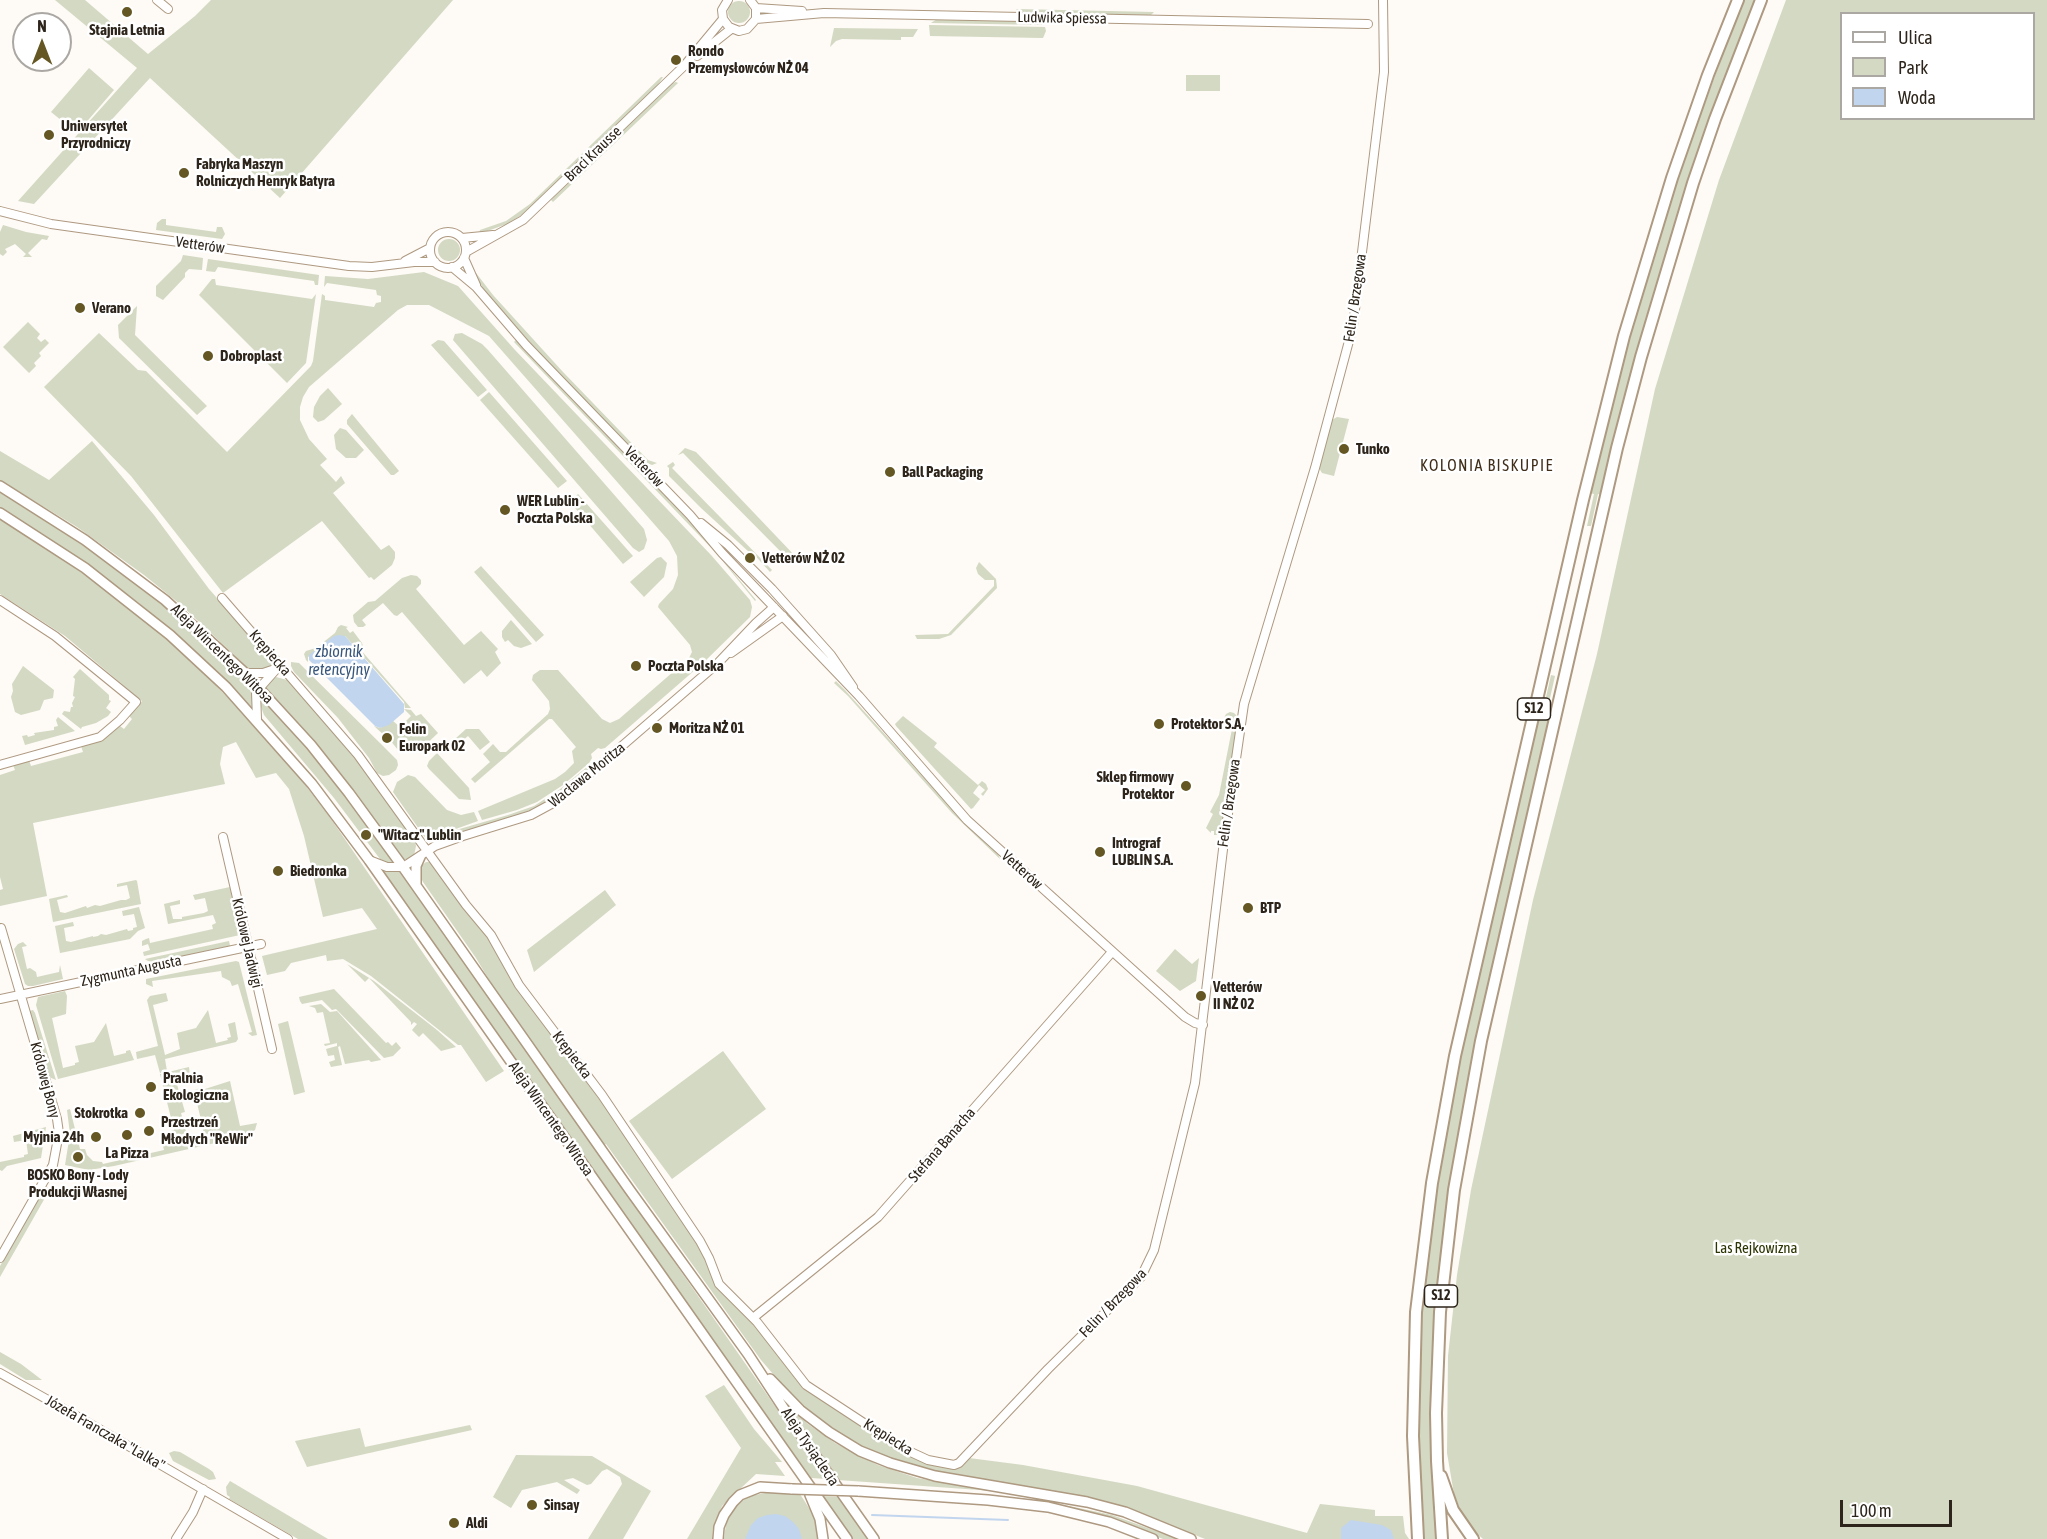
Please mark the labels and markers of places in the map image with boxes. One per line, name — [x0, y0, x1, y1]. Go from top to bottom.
marker: Stajnia Letnia — [120, 5, 134, 19]
place label: Stajnia Letnia — [89, 21, 165, 39]
place label: Rondo Przemysłowców NŻ 04 — [688, 42, 809, 77]
marker: Rondo Przemysłowców NŻ 04 — [669, 53, 683, 67]
place label: Uniwersytet Przyrodniczy — [61, 117, 131, 152]
marker: Uniwersytet Przyrodniczy — [42, 128, 56, 142]
place label: Fabryka Maszyn Rolniczych Henryk Batyra — [196, 155, 335, 190]
marker: Fabryka Maszyn Rolniczych Henryk Batyra — [177, 166, 191, 180]
place label: Verano — [92, 299, 131, 317]
marker: Verano — [73, 301, 87, 315]
place label: Dobroplast — [220, 347, 282, 365]
marker: Dobroplast — [201, 349, 215, 363]
place label: Tunko — [1356, 440, 1390, 458]
marker: Tunko — [1337, 442, 1351, 456]
place label: Ball Packaging — [902, 463, 983, 481]
marker: Ball Packaging — [883, 465, 897, 479]
place label: WER Lublin - Poczta Polska — [517, 492, 593, 527]
marker: WER Lublin - Poczta Polska — [498, 503, 512, 517]
place label: Vetterów NŻ 02 — [762, 549, 845, 567]
marker: Vetterów NŻ 02 — [743, 551, 757, 565]
place label: Poczta Polska — [648, 657, 724, 675]
marker: Poczta Polska — [629, 659, 643, 673]
place label: Protektor S.A, — [1171, 715, 1244, 733]
marker: Protektor S.A, — [1152, 717, 1166, 731]
place label: Moritza NŻ 01 — [669, 719, 744, 737]
place label: Felin Europark 02 — [399, 720, 465, 755]
marker: Moritza NŻ 01 — [650, 721, 664, 735]
marker: Felin Europark 02 — [380, 731, 394, 745]
place label: Sklep firmowy Protektor — [1096, 768, 1174, 803]
marker: Sklep firmowy Protektor — [1179, 779, 1193, 793]
place label: "Witacz" Lublin — [378, 826, 461, 844]
marker: "Witacz" Lublin — [359, 828, 373, 842]
place label: Intrograf LUBLIN S.A. — [1112, 834, 1173, 869]
marker: Intrograf LUBLIN S.A. — [1093, 845, 1107, 859]
place label: Biedronka — [290, 862, 347, 880]
marker: Biedronka — [271, 864, 285, 878]
place label: BTP — [1260, 899, 1281, 917]
marker: BTP — [1241, 901, 1255, 915]
place label: Vetterów II NŻ 02 — [1213, 978, 1262, 1013]
marker: Vetterów II NŻ 02 — [1194, 989, 1208, 1003]
place label: Pralnia Ekologiczna — [163, 1069, 229, 1104]
marker: Pralnia Ekologiczna — [144, 1080, 158, 1094]
place label: Stokrotka — [75, 1104, 128, 1122]
marker: Stokrotka — [133, 1106, 147, 1120]
place label: Przestrzeń Młodych "ReWir" — [161, 1113, 253, 1148]
marker: Przestrzeń Młodych "ReWir" — [142, 1124, 156, 1138]
place label: Myjnia 24h — [23, 1128, 84, 1146]
marker: La Pizza — [120, 1128, 134, 1142]
marker: Myjnia 24h — [89, 1130, 103, 1144]
place label: La Pizza — [105, 1144, 149, 1162]
marker: BOSKO Bony - Lody Produkcji Własnej — [71, 1150, 85, 1164]
place label: BOSKO Bony - Lody Produkcji Własnej — [27, 1166, 129, 1201]
place label: Sinsay — [544, 1496, 579, 1514]
marker: Sinsay — [525, 1498, 539, 1512]
place label: Aldi — [466, 1514, 488, 1532]
marker: Aldi — [447, 1516, 461, 1530]

